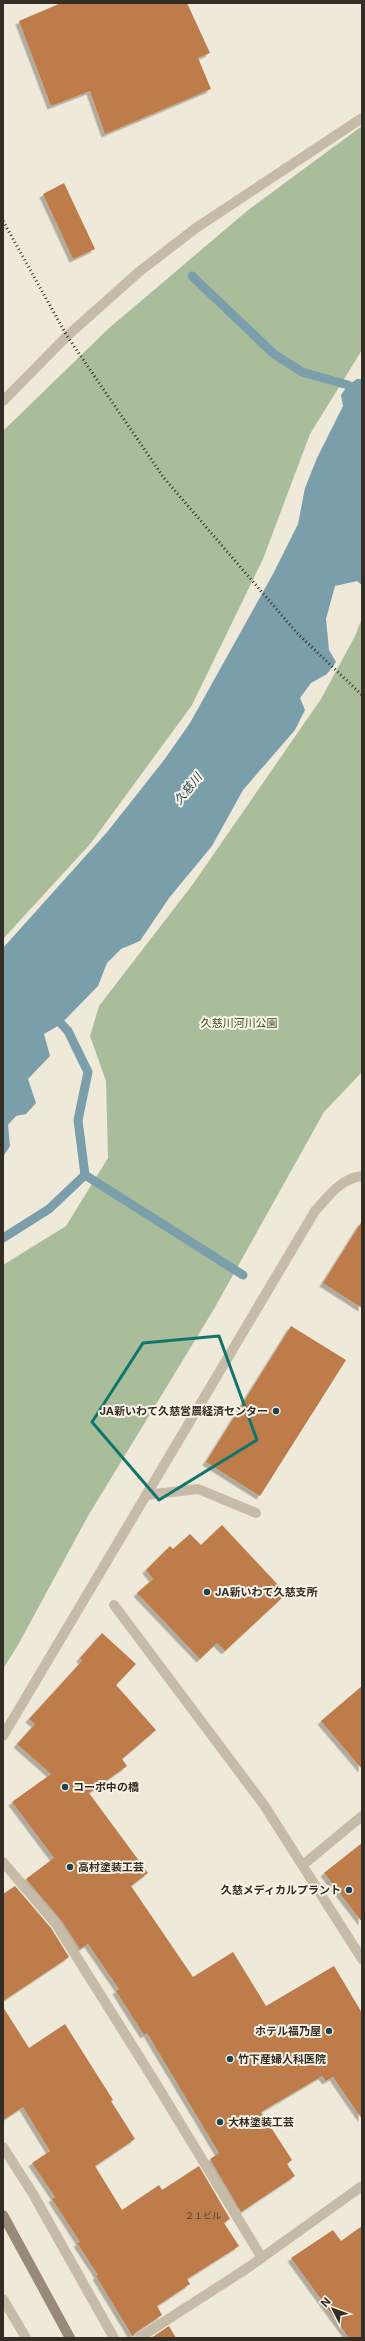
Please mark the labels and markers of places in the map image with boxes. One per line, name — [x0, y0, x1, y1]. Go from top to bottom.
place label: JA新いわて久慈営農経済センター — [100, 1404, 268, 1418]
marker: JA新いわて久慈営農経済センター — [271, 1406, 281, 1416]
place label: JA新いわて久慈支所 — [215, 1585, 317, 1599]
marker: JA新いわて久慈支所 — [202, 1587, 212, 1597]
place label: コーポ中の橋 — [73, 1780, 139, 1794]
marker: コーポ中の橋 — [60, 1782, 70, 1792]
place label: 高村塗装工芸 — [78, 1860, 144, 1874]
marker: 高村塗装工芸 — [65, 1862, 75, 1872]
place label: 久慈メディカルプラント — [221, 1883, 341, 1897]
marker: 久慈メディカルプラント — [344, 1885, 354, 1895]
place label: ホテル福乃屋 — [255, 2024, 321, 2038]
marker: ホテル福乃屋 — [324, 2026, 334, 2036]
place label: 竹下産婦人科医院 — [238, 2052, 326, 2066]
marker: 竹下産婦人科医院 — [225, 2054, 235, 2064]
place label: 大林塗装工芸 — [228, 2115, 294, 2129]
marker: 大林塗装工芸 — [215, 2117, 225, 2127]

